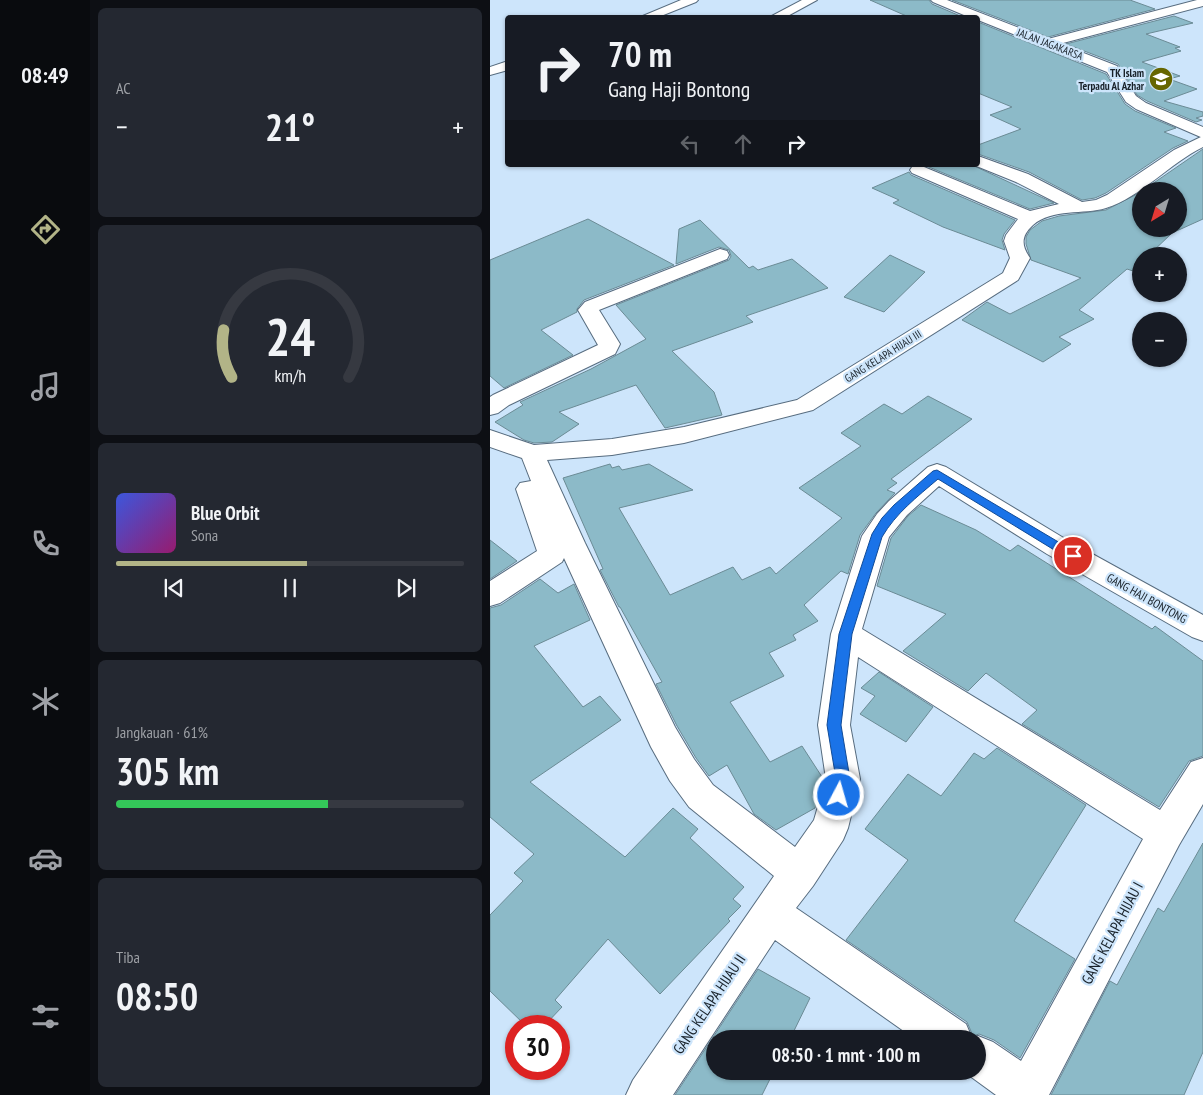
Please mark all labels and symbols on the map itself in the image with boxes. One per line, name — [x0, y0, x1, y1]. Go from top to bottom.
street label: JALAN JAGAKARSA — [1014, 25, 1086, 63]
place label: TK Islam Terpadu Al Azhar — [1078, 66, 1145, 93]
school or university icon: TK Islam Terpadu Al Azhar — [1148, 66, 1174, 92]
north arrow — [1132, 182, 1188, 238]
street label: GANG KELAPA HIJAU III — [842, 327, 924, 385]
pin — [1052, 535, 1094, 577]
street label: GANG HAJI BONTONG — [1104, 570, 1190, 626]
position arrow — [812, 768, 864, 820]
street label: GANG KELAPA HIJAU I — [1077, 879, 1147, 987]
street label: GANG KELAPA HIJAU II — [669, 950, 749, 1058]
speed limit sign: 30 — [505, 1015, 570, 1080]

